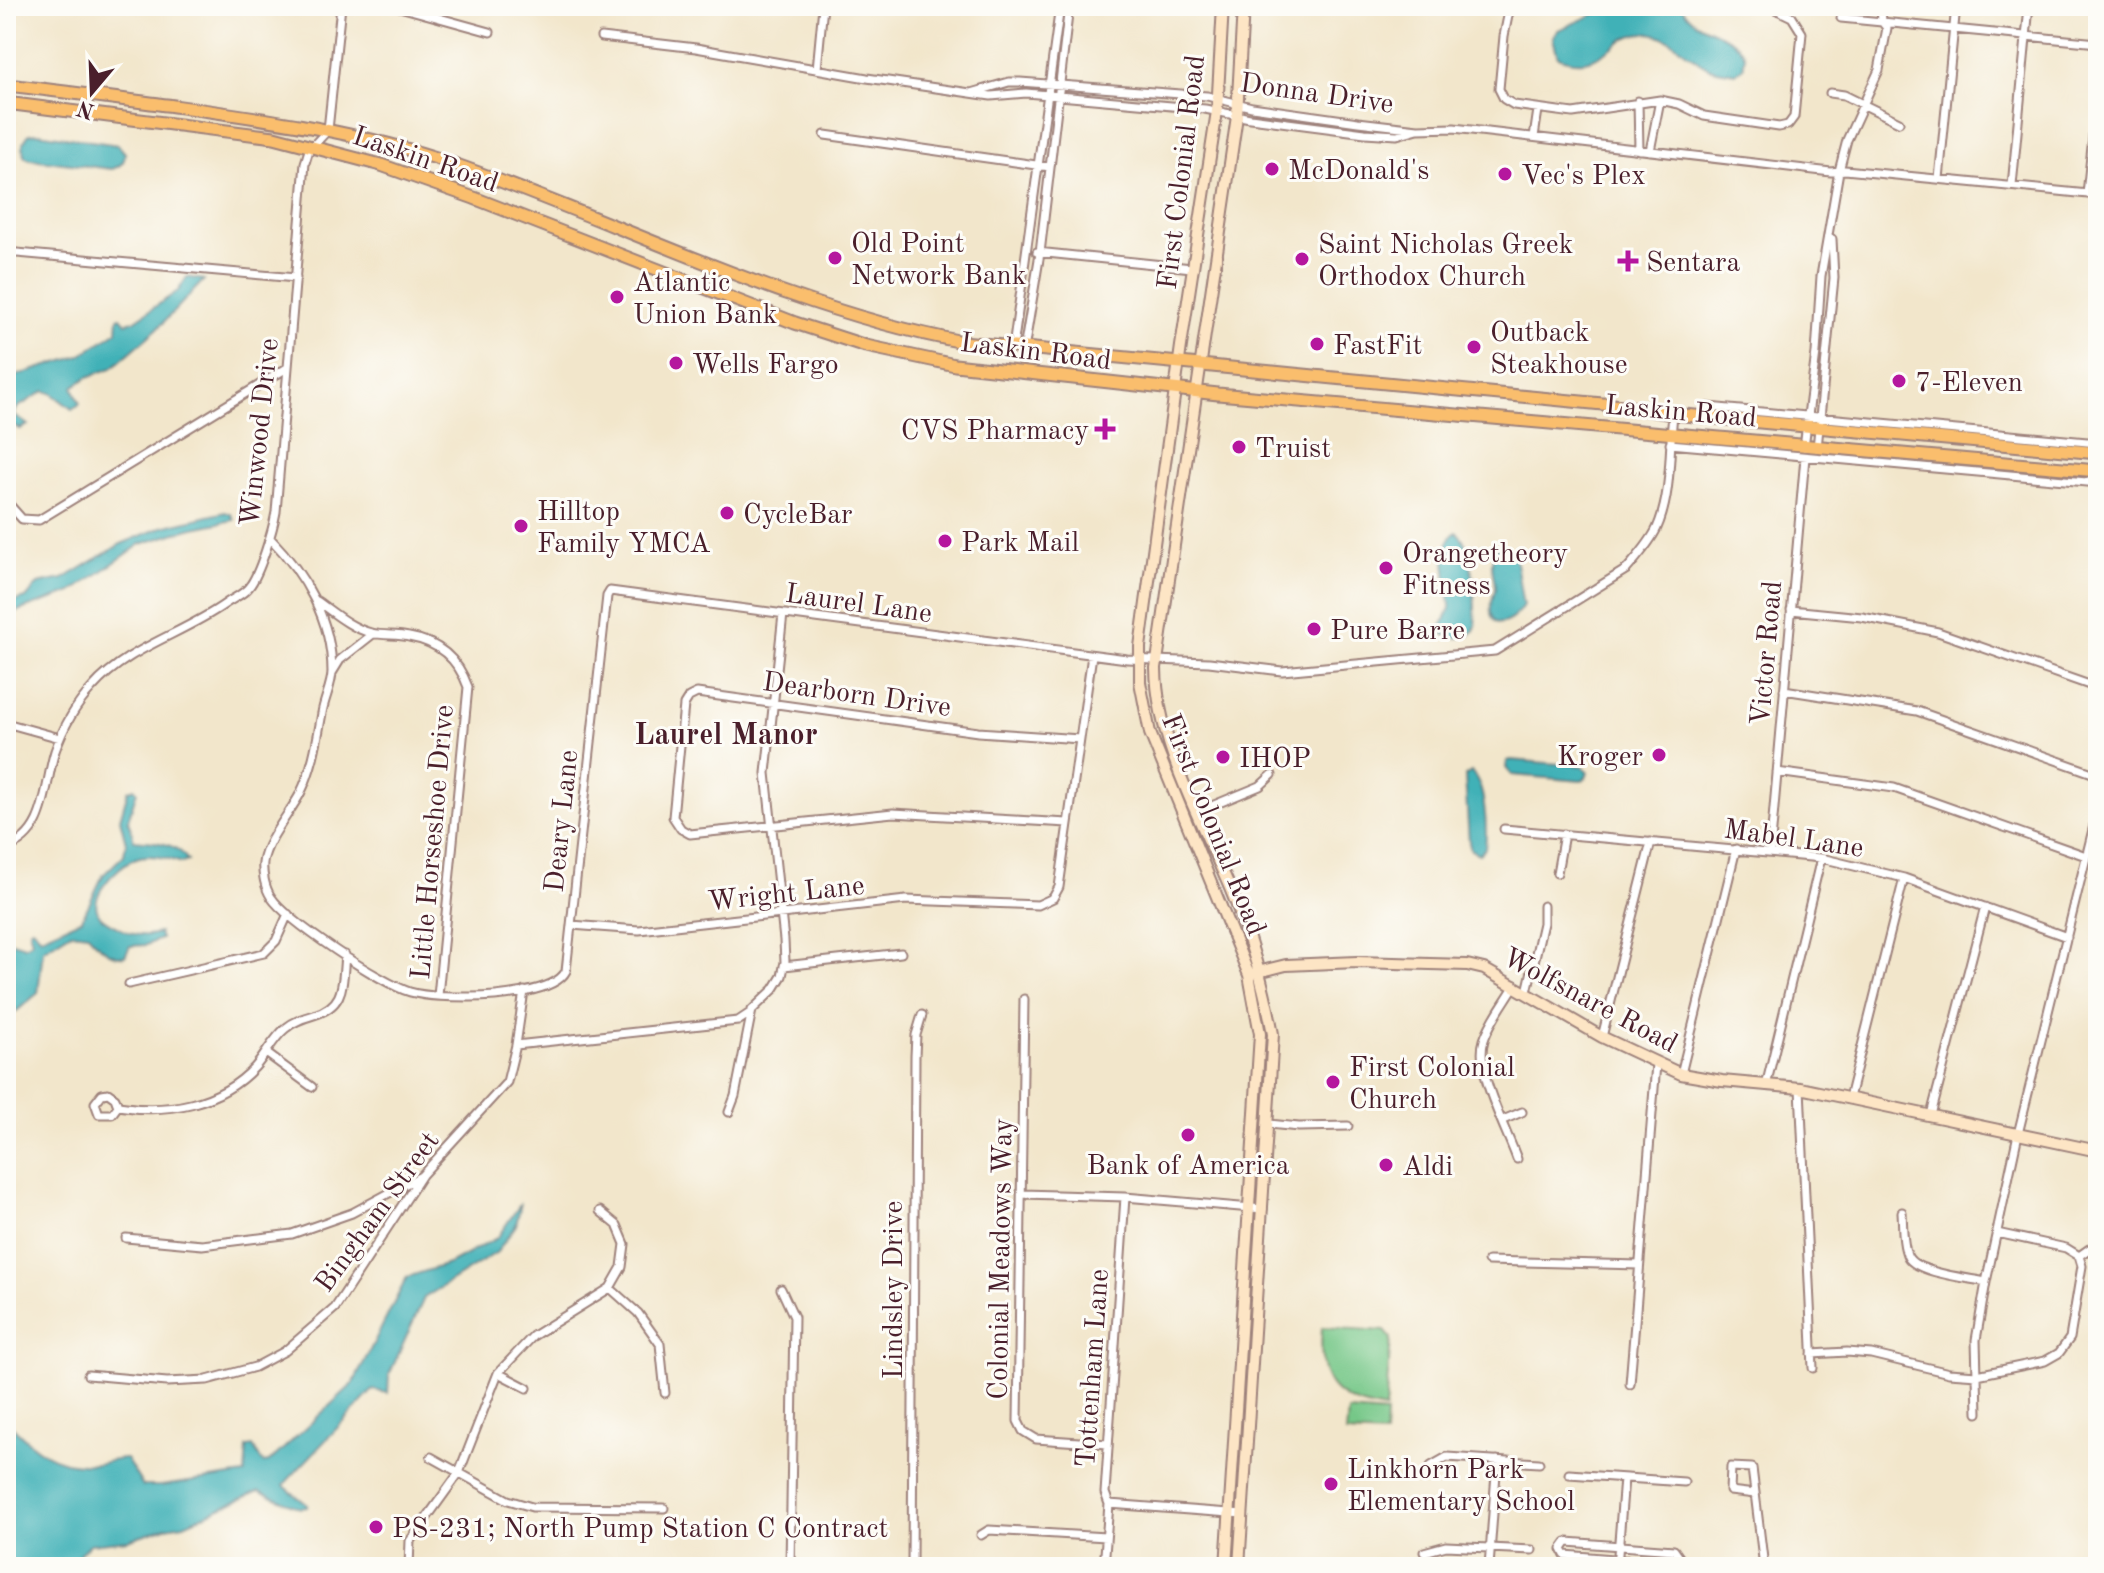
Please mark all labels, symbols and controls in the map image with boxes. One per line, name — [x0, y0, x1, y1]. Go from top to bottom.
north arrow — [52, 52, 132, 132]
street label: First Colonial Road — [1155, 53, 1211, 291]
street label: Donna Drive — [1238, 70, 1395, 120]
text: N — [74, 96, 98, 122]
street label: Laskin Road — [349, 123, 502, 199]
place label: McDonald's — [1288, 158, 1429, 186]
marker: McDonald's — [1263, 160, 1281, 178]
place label: Vec's Plex — [1521, 163, 1646, 191]
marker: Vec's Plex — [1496, 165, 1514, 183]
place label: Old Point Network Bank — [851, 231, 1026, 291]
place label: Saint Nicholas Greek Orthodox Church — [1318, 232, 1573, 292]
marker: Old Point Network Bank — [826, 249, 844, 267]
marker: Saint Nicholas Greek Orthodox Church — [1293, 250, 1311, 268]
marker: Sentara — [1617, 250, 1639, 272]
place label: Sentara — [1646, 250, 1740, 278]
place label: Atlantic Union Bank — [633, 270, 777, 330]
marker: Atlantic Union Bank — [608, 288, 626, 306]
place label: Outback Steakhouse — [1490, 320, 1628, 380]
street label: Laskin Road — [958, 330, 1113, 376]
place label: FastFit — [1333, 333, 1422, 361]
marker: FastFit — [1308, 335, 1326, 353]
street label: Winwood Drive — [237, 337, 285, 528]
marker: Outback Steakhouse — [1465, 338, 1483, 356]
place label: Wells Fargo — [692, 352, 839, 380]
marker: Wells Fargo — [667, 354, 685, 372]
place label: 7-Eleven — [1915, 370, 2023, 398]
marker: 7-Eleven — [1890, 372, 1908, 390]
street label: Laskin Road — [1604, 392, 1758, 434]
place label: CVS Pharmacy — [901, 418, 1089, 446]
marker: CVS Pharmacy — [1096, 420, 1114, 438]
place label: Truist — [1255, 436, 1331, 464]
marker: Truist — [1230, 438, 1248, 456]
place label: Hilltop Family YMCA — [537, 499, 711, 559]
place label: CycleBar — [743, 502, 853, 530]
marker: CycleBar — [718, 504, 736, 522]
marker: Hilltop Family YMCA — [512, 517, 530, 535]
place label: Park Mail — [961, 530, 1079, 558]
marker: Park Mail — [936, 532, 954, 550]
place label: Orangetheory Fitness — [1402, 541, 1568, 601]
marker: Orangetheory Fitness — [1377, 559, 1395, 577]
street label: Victor Road — [1748, 580, 1788, 727]
street label: Laurel Lane — [783, 581, 934, 629]
place label: Pure Barre — [1330, 618, 1465, 646]
marker: Pure Barre — [1305, 620, 1323, 638]
street label: Dearborn Drive — [761, 669, 953, 723]
street label: Little Horseshoe Drive — [408, 704, 460, 981]
street label: First Colonial Road — [1155, 710, 1269, 940]
district label: Laurel Manor — [634, 721, 818, 751]
place label: Kroger — [1557, 744, 1643, 772]
place label: IHOP — [1239, 746, 1311, 774]
marker: Kroger — [1650, 746, 1668, 764]
marker: IHOP — [1214, 748, 1232, 766]
street label: Deary Lane — [542, 749, 584, 894]
street label: Mabel Lane — [1722, 816, 1865, 864]
street label: Wright Lane — [707, 873, 866, 917]
street label: Wolfsnare Road — [1498, 944, 1682, 1059]
place label: First Colonial Church — [1349, 1055, 1515, 1115]
marker: First Colonial Church — [1324, 1073, 1342, 1091]
street label: Colonial Meadows Way — [986, 1118, 1018, 1400]
marker: Bank of America — [1179, 1126, 1197, 1144]
street label: Bingham Street — [311, 1127, 446, 1298]
place label: Bank of America — [1086, 1153, 1290, 1181]
place label: Aldi — [1402, 1154, 1453, 1182]
marker: Aldi — [1377, 1156, 1395, 1174]
street label: Lindsley Drive — [881, 1201, 909, 1379]
street label: Tottenham Lane — [1073, 1268, 1115, 1469]
place label: Linkhorn Park Elementary School — [1347, 1457, 1575, 1517]
marker: Linkhorn Park Elementary School — [1322, 1475, 1340, 1493]
place label: PS-231; North Pump Station C Contract — [392, 1516, 888, 1544]
marker: PS-231; North Pump Station C Contract — [367, 1518, 385, 1536]

